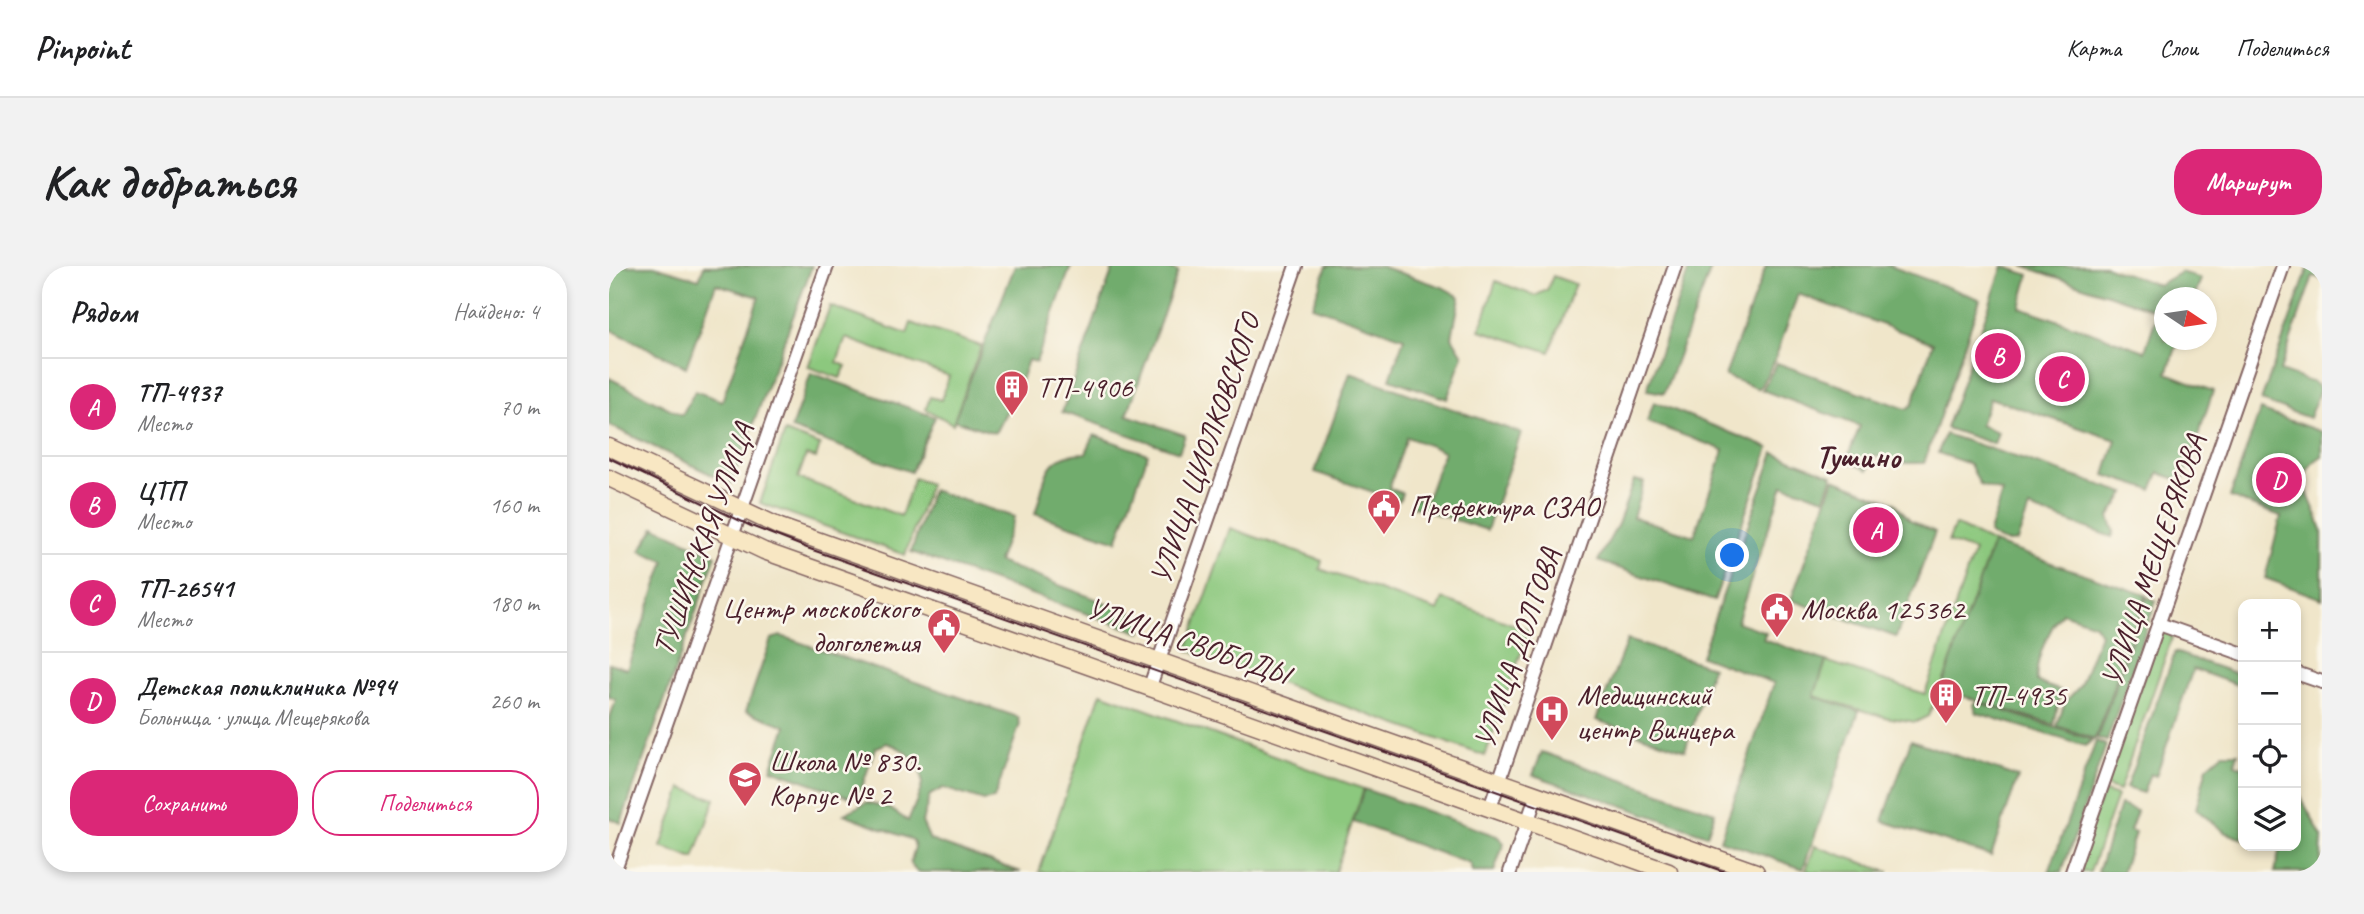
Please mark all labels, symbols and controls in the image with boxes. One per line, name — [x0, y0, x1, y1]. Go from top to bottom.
text: Pinpoint — [35, 27, 129, 69]
text: Карта — [2067, 33, 2121, 63]
text: Слои — [2159, 33, 2198, 63]
text: Поделиться — [2236, 33, 2329, 63]
button: Маршрут — [2174, 149, 2322, 215]
text: Как добраться — [42, 151, 295, 213]
north arrow — [2154, 287, 2217, 350]
text: Рядом — [70, 293, 137, 331]
text: Найдено: 4 — [453, 297, 539, 326]
street label: УЛИЦА ЦИОЛКОВСКОГО — [1141, 306, 1270, 589]
pin: B — [1975, 330, 2021, 382]
pin: C — [2039, 353, 2085, 405]
building icon: ТП-4906 — [993, 368, 1031, 417]
place label: ТП-4906 — [1037, 368, 1134, 406]
text: ТП-4937 — [137, 376, 221, 409]
text: A — [87, 393, 99, 422]
text: 70 m — [500, 393, 539, 422]
text: Место — [137, 409, 191, 438]
street label: ТУШИНСКАЯ УЛИЦА — [643, 416, 763, 660]
street label: УЛИЦА МЕЩЕРЯКОВА — [2092, 428, 2214, 691]
district label: Тушино — [1815, 436, 1902, 477]
pin: D — [2256, 454, 2302, 506]
text: ЦТП — [137, 474, 184, 507]
public building icon: Префектура СЗАО — [1365, 487, 1403, 536]
place label: Префектура СЗАО — [1409, 487, 1602, 525]
text: B — [87, 491, 99, 520]
text: 160 m — [490, 491, 539, 520]
pin: A — [1853, 504, 1899, 556]
text: Место — [137, 507, 191, 536]
your location — [1715, 538, 1749, 572]
street label: УЛИЦА ДОЛГОВА — [1465, 542, 1569, 753]
text: ТП-26541 — [137, 572, 233, 605]
text: C — [88, 589, 98, 618]
text: 180 m — [490, 589, 539, 618]
place label: Центр московского долголетия — [722, 589, 922, 661]
street label: УЛИЦА СВОБОДЫ — [1082, 589, 1299, 695]
public building icon: Москва 125362 — [1758, 590, 1796, 639]
place label: Москва 125362 — [1801, 590, 1967, 628]
map controls — [2238, 599, 2301, 851]
button: + — [2238, 599, 2301, 662]
text: Место — [137, 605, 191, 634]
public building icon: Центр московского долголетия — [925, 606, 963, 655]
button: − — [2238, 662, 2301, 725]
text: Детская поликлиника №94 — [137, 670, 396, 703]
place label: Медицинский центр Винцера — [1577, 676, 1735, 748]
building icon: ТП-4935 — [1927, 676, 1965, 725]
place label: ТП-4935 — [1971, 676, 2068, 714]
text: D — [86, 687, 100, 716]
text: 260 m — [490, 687, 539, 716]
hospital icon: Медицинский центр Винцера — [1533, 693, 1571, 742]
text: Больница · улица Мещерякова — [137, 703, 368, 732]
button: locate — [2238, 725, 2301, 788]
place label: Школа № 830. Корпус № 2 — [769, 742, 921, 814]
school or university icon: Школа № 830. Корпус № 2 — [726, 759, 764, 808]
button: Сохранить — [70, 770, 298, 836]
button: Поделиться — [312, 770, 539, 836]
button: layers — [2238, 788, 2301, 851]

